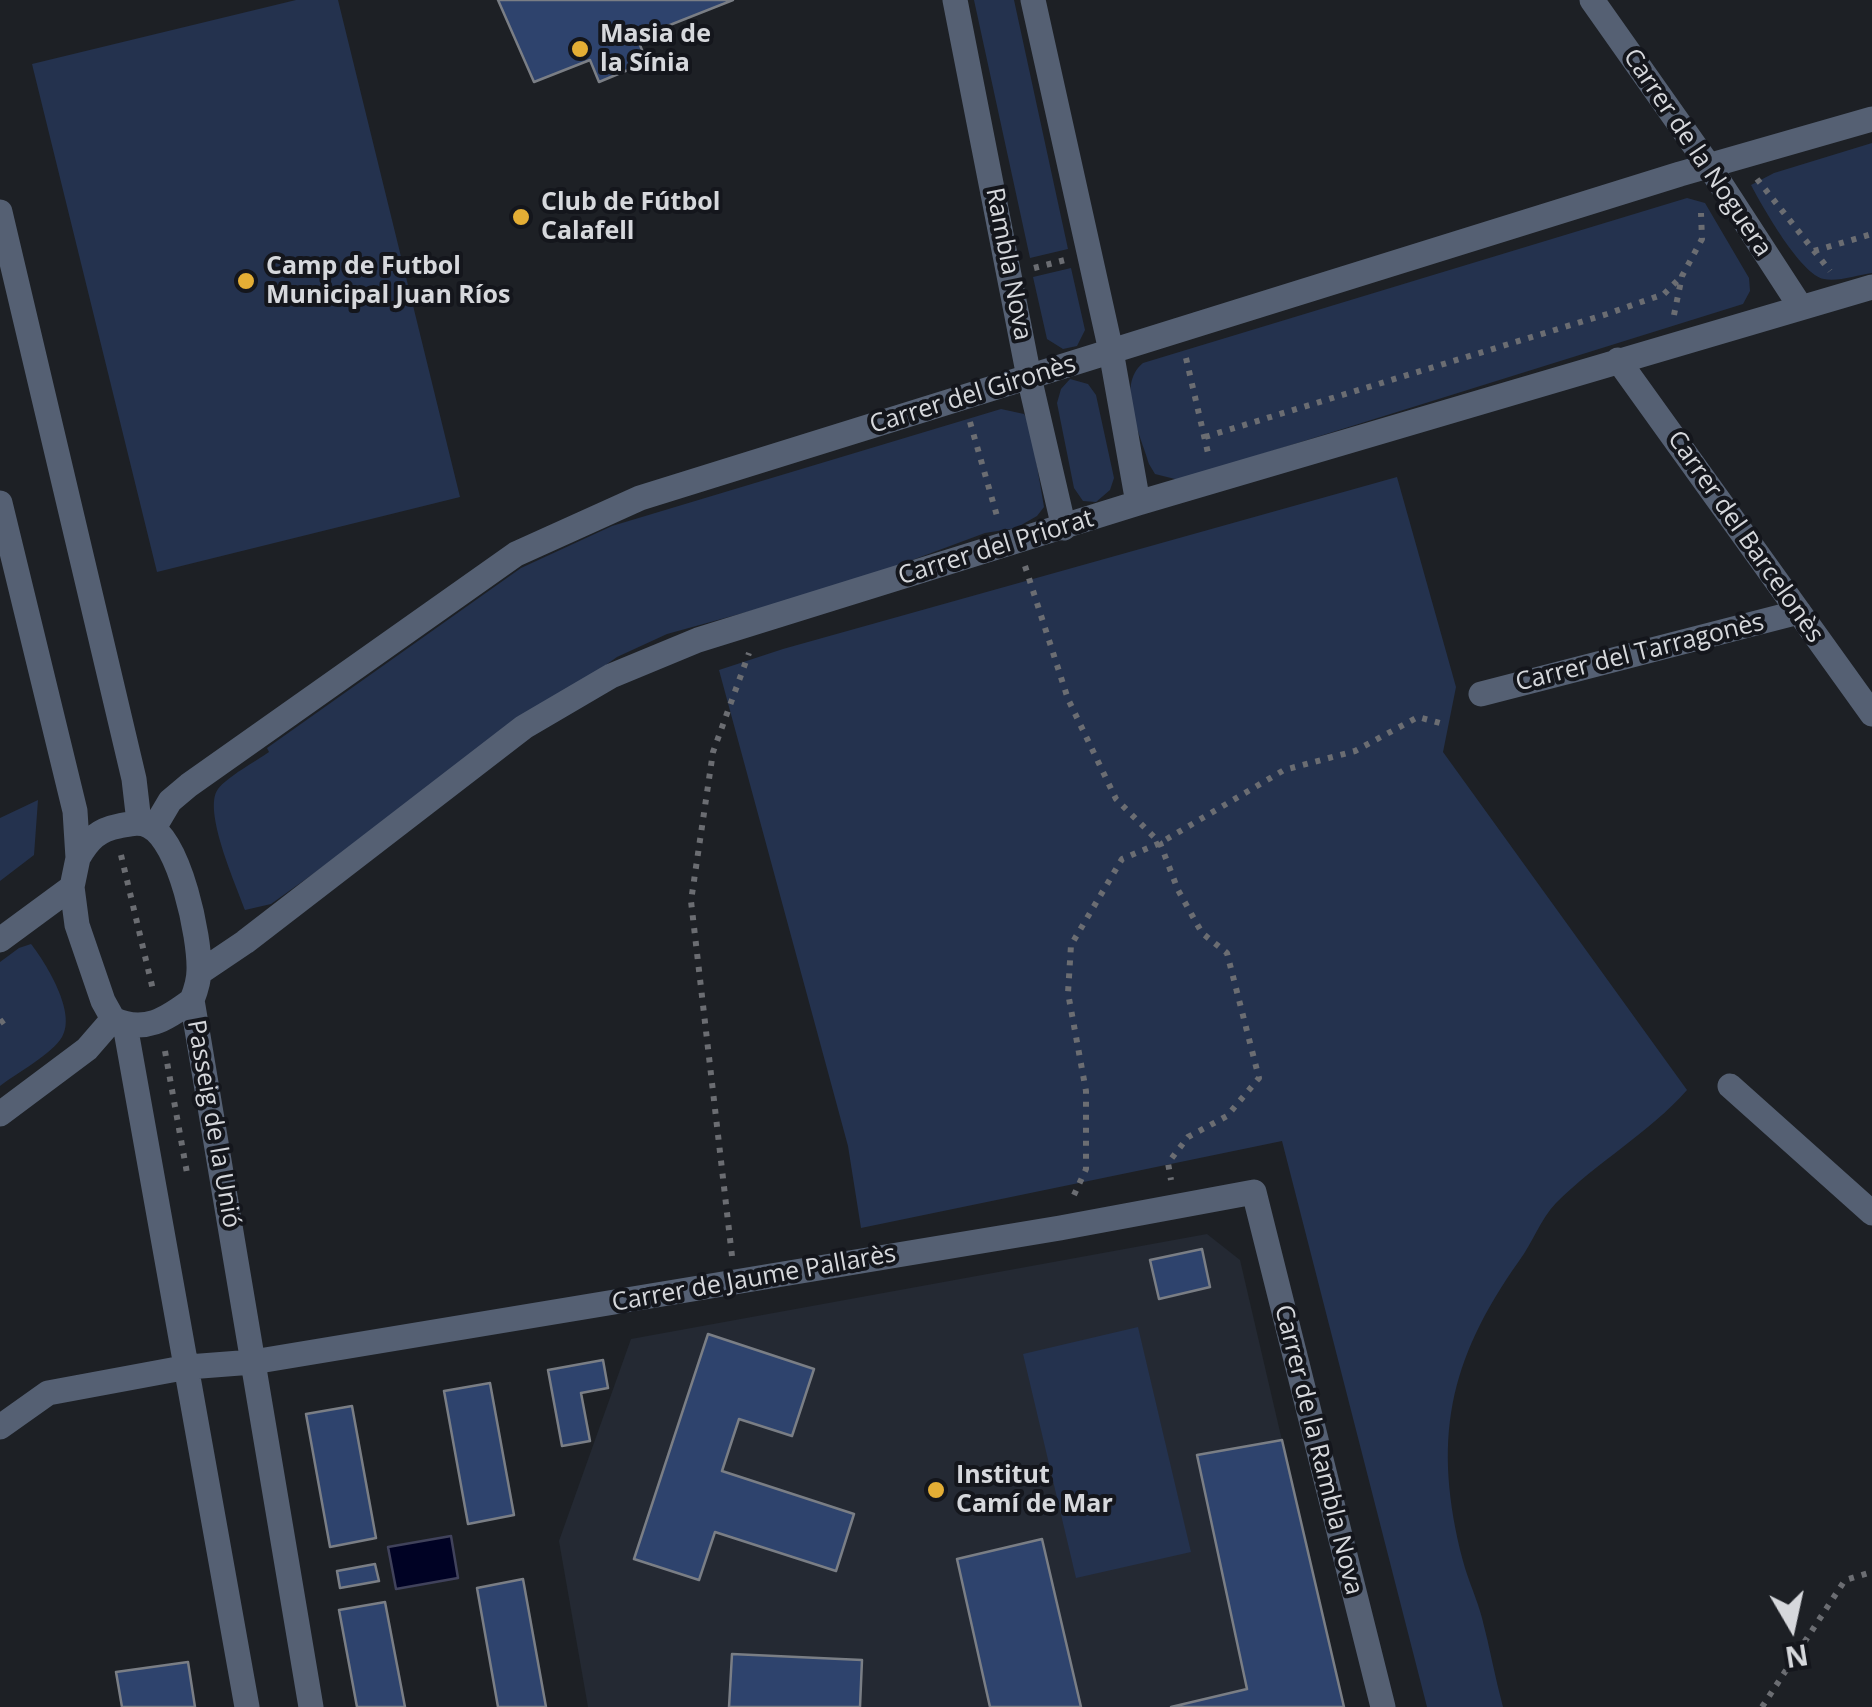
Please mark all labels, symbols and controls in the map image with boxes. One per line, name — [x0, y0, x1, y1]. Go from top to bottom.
place label: Masia de la Sínia — [600, 20, 711, 79]
marker: Masia de la Sínia — [569, 38, 591, 60]
street label: Carrer de la Noguera — [1616, 43, 1778, 263]
street label: Rambla Nova — [979, 185, 1037, 343]
place label: Club de Fútbol Calafell — [541, 188, 720, 247]
marker: Club de Fútbol Calafell — [510, 206, 532, 228]
place label: Camp de Futbol Municipal Juan Ríos — [266, 252, 510, 311]
marker: Camp de Futbol Municipal Juan Ríos — [235, 270, 257, 292]
street label: Carrer del Gironès — [866, 349, 1080, 441]
street label: Carrer del Barcelonès — [1660, 425, 1830, 649]
street label: Carrer del Priorat — [895, 504, 1097, 592]
street label: Carrer del Tarragonès — [1513, 608, 1767, 698]
street label: Passeig de la Unió — [180, 1018, 246, 1230]
street label: Carrer de Jaume Pallarès — [610, 1239, 898, 1319]
street label: Carrer de la Rambla Nova — [1267, 1302, 1369, 1598]
place label: Institut Camí de Mar — [956, 1461, 1113, 1520]
marker: Institut Camí de Mar — [925, 1479, 947, 1501]
north arrow — [1742, 1577, 1842, 1677]
text: N — [1782, 1636, 1811, 1677]

